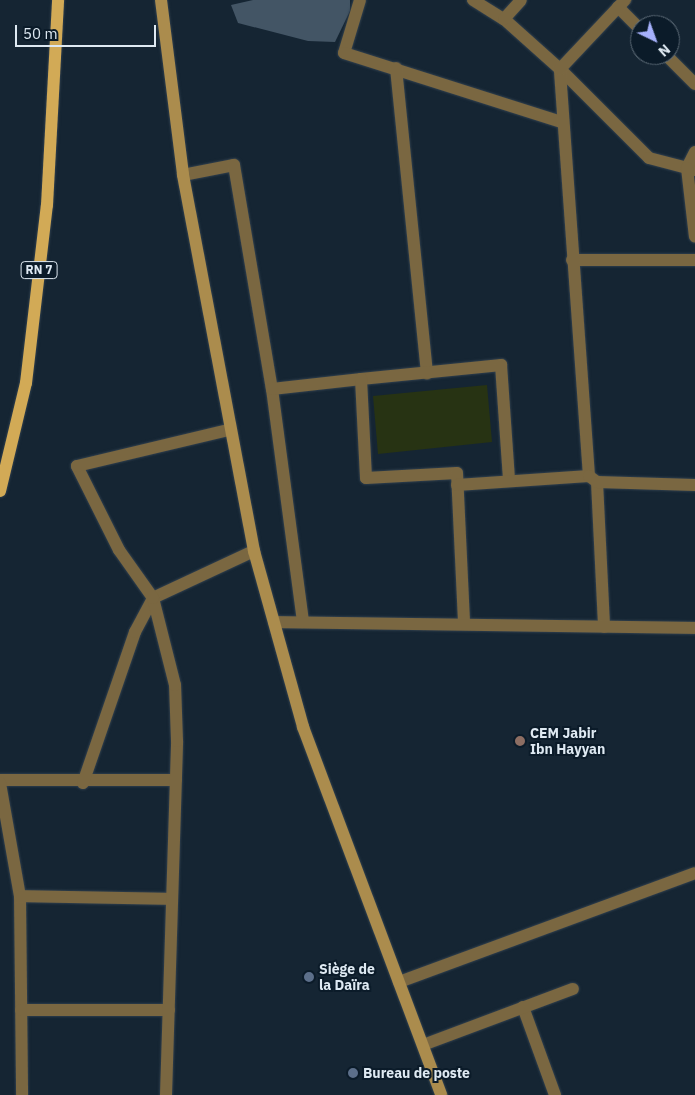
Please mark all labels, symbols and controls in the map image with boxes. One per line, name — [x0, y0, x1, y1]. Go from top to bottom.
scale bar — [18, 15, 159, 47]
north arrow — [630, 15, 680, 65]
text: 50 m — [23, 24, 58, 43]
text: N — [655, 40, 674, 60]
road number: RN 7 — [20, 260, 58, 280]
place label: CEM Jabir Ibn Hayyan — [530, 725, 605, 758]
marker: CEM Jabir Ibn Hayyan — [514, 735, 526, 747]
place label: Siège de la Daïra — [319, 961, 375, 994]
marker: Siège de la Daïra — [303, 971, 315, 983]
place label: Bureau de poste — [363, 1065, 470, 1081]
marker: Bureau de poste — [347, 1067, 359, 1079]

